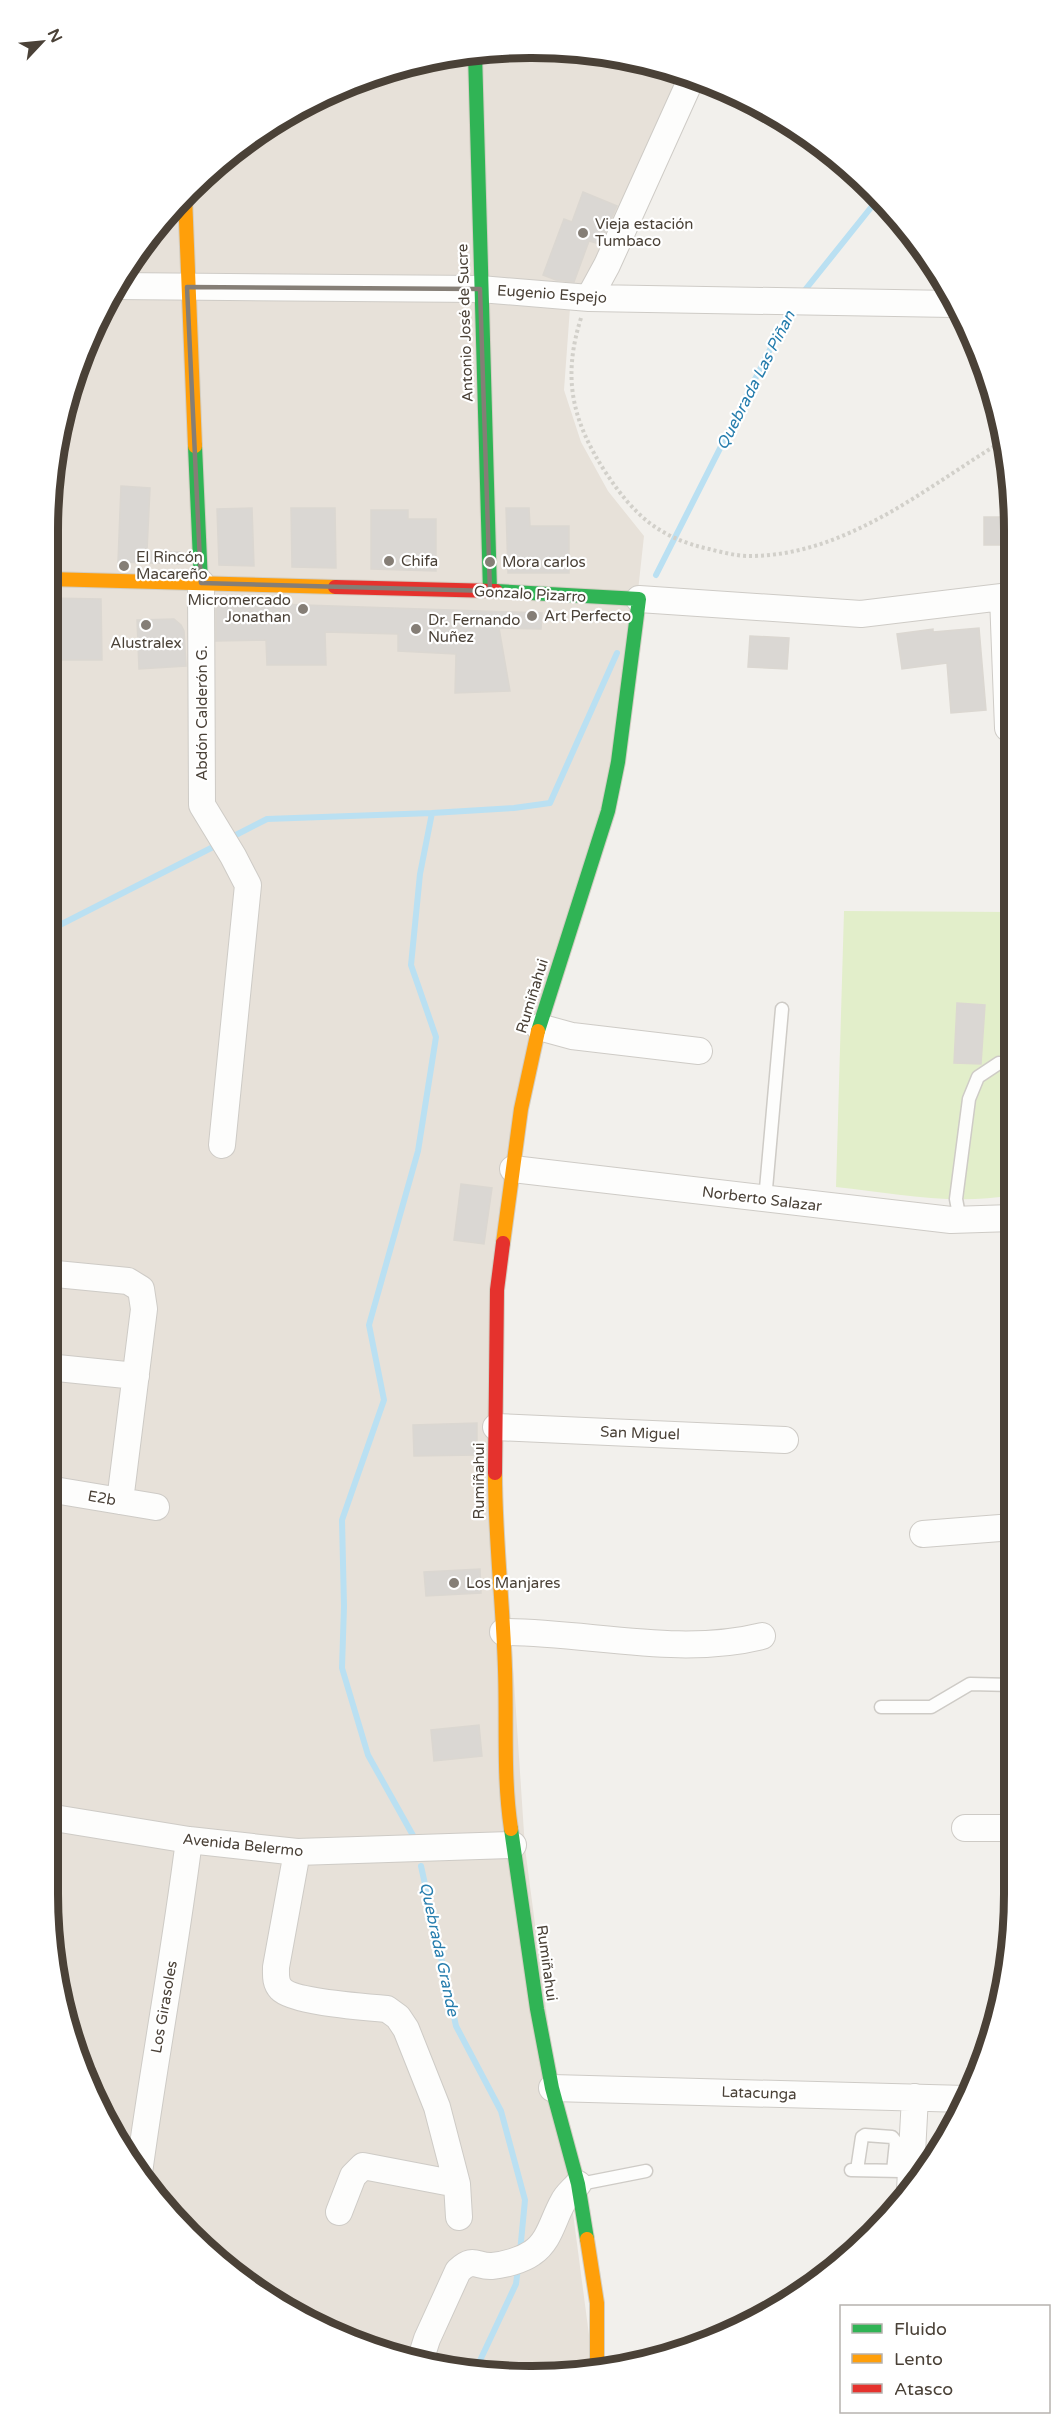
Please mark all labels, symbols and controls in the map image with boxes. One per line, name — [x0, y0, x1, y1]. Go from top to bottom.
north arrow — [12, 12, 72, 72]
text: N — [43, 26, 66, 46]
place label: Vieja estación Tumbaco — [595, 215, 693, 250]
marker: Vieja estación Tumbaco — [576, 226, 590, 240]
street label: Antonio José de Sucre — [453, 243, 477, 403]
street label: Eugenio Espejo — [497, 281, 607, 307]
water label: Quebrada Las Piñan — [712, 307, 800, 453]
place label: El Rincón Macareño — [136, 548, 208, 583]
place label: Chifa — [401, 552, 438, 570]
place label: Mora carlos — [502, 553, 586, 571]
marker: Chifa — [382, 554, 396, 568]
marker: Mora carlos — [483, 555, 497, 569]
marker: El Rincón Macareño — [117, 559, 131, 573]
street label: Gonzalo Pizarro — [473, 582, 587, 606]
place label: Micromercado Jonathan — [187, 591, 291, 626]
marker: Micromercado Jonathan — [296, 602, 310, 616]
place label: Art Perfecto — [544, 607, 631, 625]
marker: Art Perfecto — [525, 609, 539, 623]
place label: Dr. Fernando Nuñez — [428, 611, 520, 646]
marker: Alustralex — [139, 618, 153, 632]
marker: Dr. Fernando Nuñez — [409, 622, 423, 636]
place label: Alustralex — [110, 634, 182, 652]
street label: Abdón Calderón G. — [193, 645, 211, 781]
street label: Rumiñahui — [512, 957, 552, 1035]
street label: Norberto Salazar — [701, 1183, 823, 1215]
street label: San Miguel — [600, 1423, 680, 1443]
street label: Rumiñahui — [470, 1443, 488, 1519]
street label: E2b — [86, 1487, 118, 1509]
place label: Los Manjares — [466, 1574, 560, 1592]
marker: Los Manjares — [447, 1576, 461, 1590]
street label: Avenida Belermo — [182, 1830, 304, 1860]
water label: Quebrada Grande — [415, 1880, 463, 2019]
street label: Rumiñahui — [533, 1924, 561, 2002]
street label: Los Girasoles — [147, 1959, 181, 2055]
street label: Latacunga — [721, 2083, 797, 2103]
legend — [840, 2305, 1050, 2413]
text: Fluido — [894, 2318, 947, 2340]
text: Lento — [894, 2348, 943, 2370]
text: Atasco — [894, 2378, 953, 2400]

